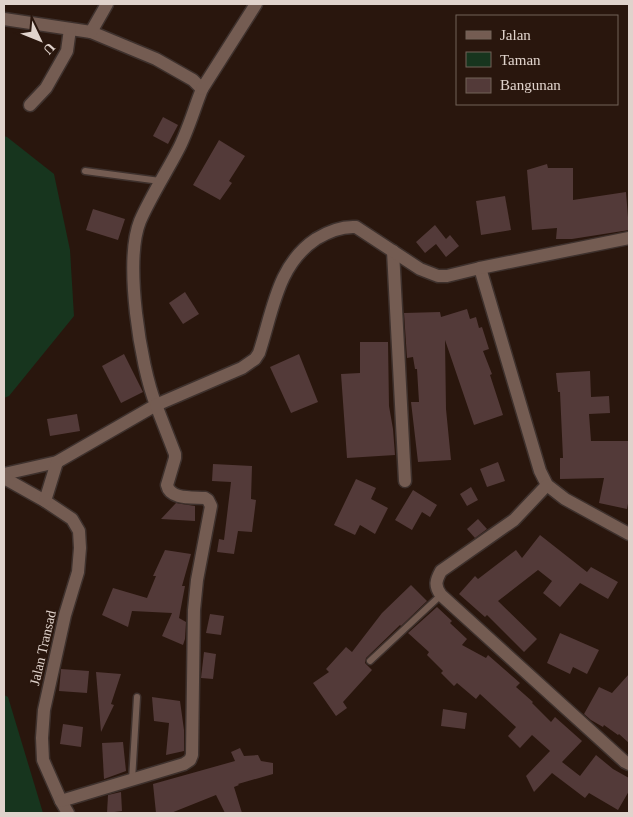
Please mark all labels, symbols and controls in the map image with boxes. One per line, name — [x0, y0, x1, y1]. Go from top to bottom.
north arrow — [15, 15, 65, 65]
legend — [456, 15, 618, 105]
text: Jalan — [500, 27, 531, 43]
text: U — [40, 40, 58, 57]
text: Taman — [500, 52, 541, 68]
text: Bangunan — [500, 77, 561, 93]
street label: Jalan Transad — [27, 609, 59, 687]

